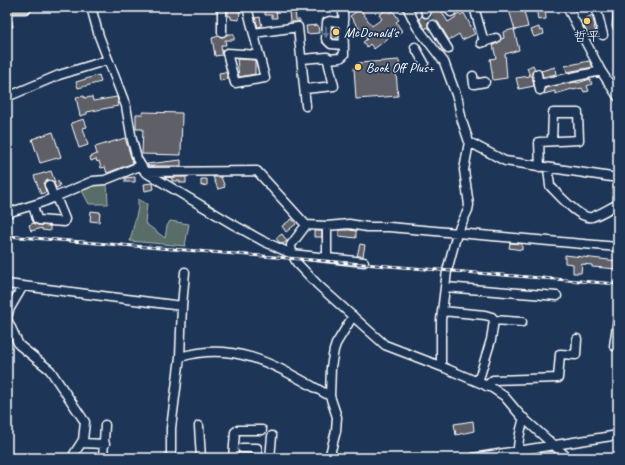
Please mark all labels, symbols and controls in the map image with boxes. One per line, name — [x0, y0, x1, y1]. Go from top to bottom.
marker: 哲平 — [582, 16, 592, 26]
place label: McDonald's — [344, 24, 400, 41]
one-way arrow — [323, 26, 329, 39]
marker: McDonald's — [331, 27, 341, 37]
place label: 哲平 — [573, 28, 601, 45]
place label: Book Off Plus+ — [366, 59, 435, 76]
marker: Book Off Plus+ — [353, 62, 363, 72]

